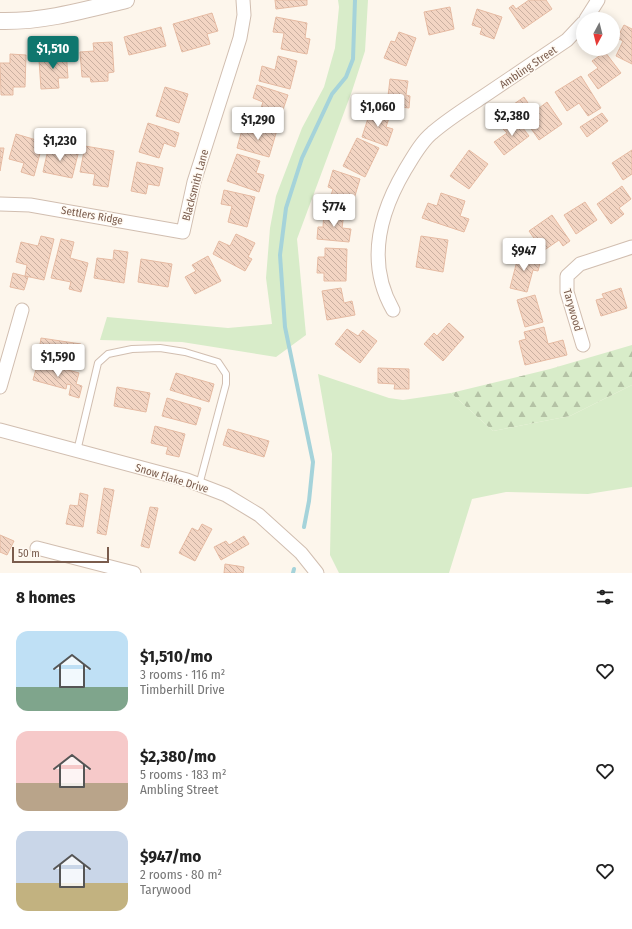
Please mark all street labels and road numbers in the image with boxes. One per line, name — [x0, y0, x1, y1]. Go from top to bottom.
street label: Ambling Street — [497, 43, 560, 91]
street label: Blacksmith Lane — [180, 148, 211, 222]
street label: Settlers Ridge — [60, 204, 124, 227]
street label: Tarywood — [560, 288, 585, 333]
street label: Snow Flake Drive — [134, 461, 210, 496]

